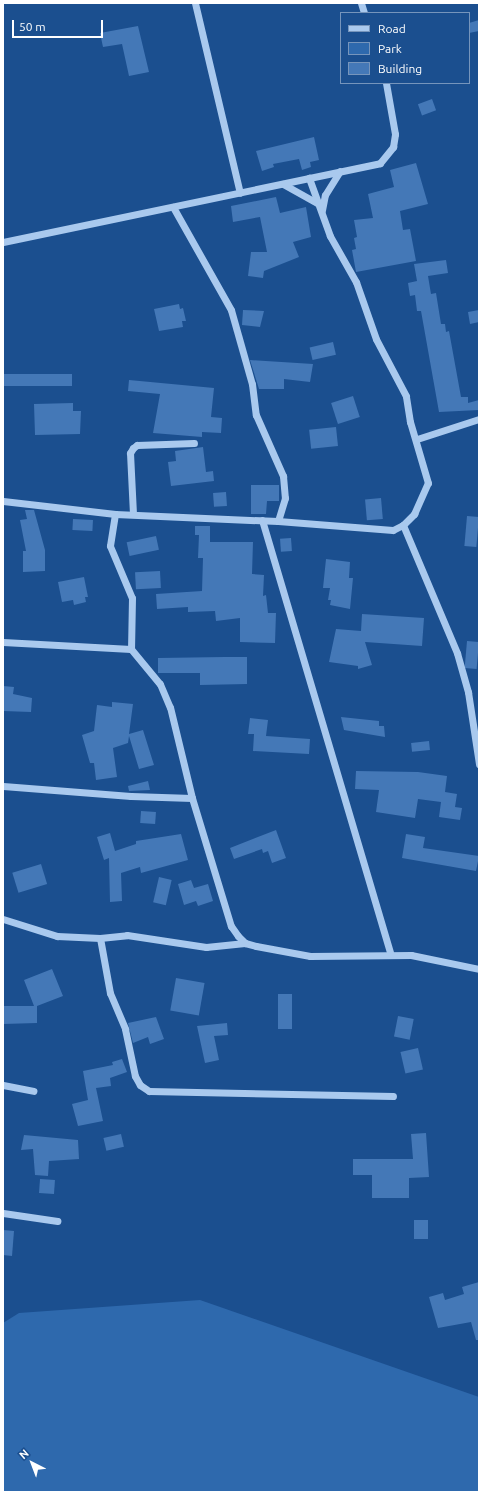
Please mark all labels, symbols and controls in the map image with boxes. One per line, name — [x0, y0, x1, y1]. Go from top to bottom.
scale bar — [14, 12, 105, 38]
legend — [340, 12, 470, 84]
text: 50 m — [19, 20, 46, 33]
text: Road — [378, 22, 406, 35]
text: Park — [378, 42, 402, 55]
text: Building — [378, 62, 422, 75]
north arrow — [12, 1443, 52, 1483]
text: N — [17, 1447, 31, 1461]

